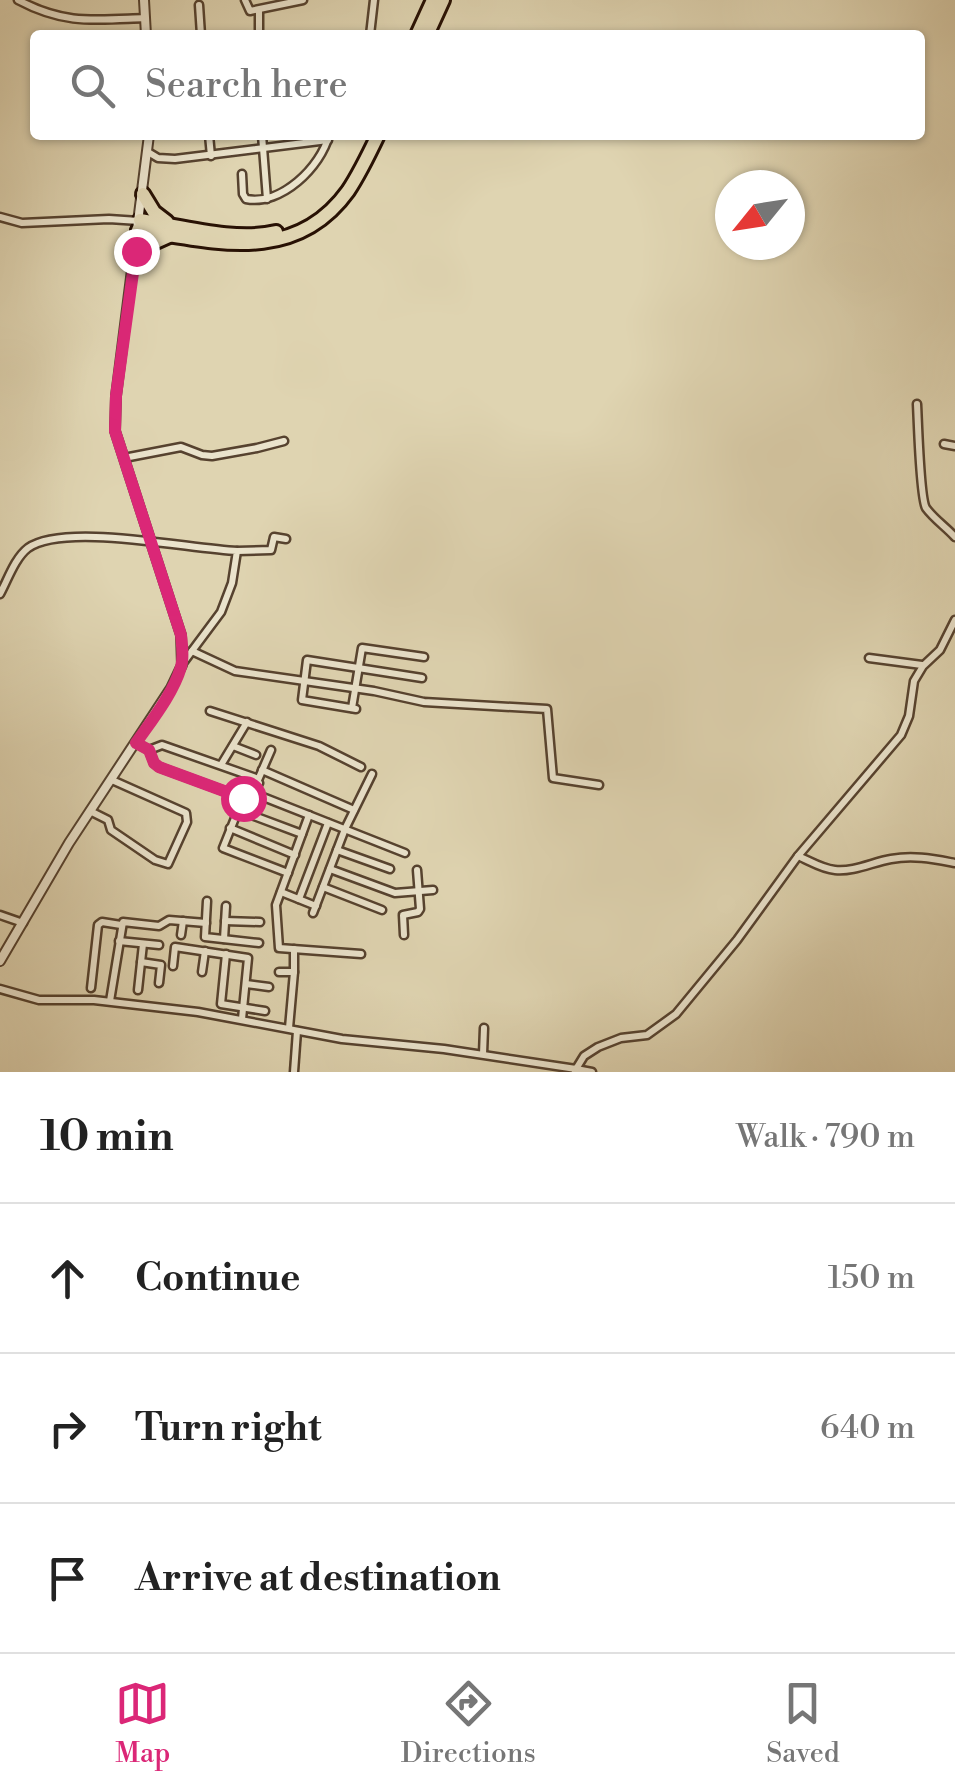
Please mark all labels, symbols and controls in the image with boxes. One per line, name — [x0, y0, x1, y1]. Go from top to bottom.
search box — [30, 30, 925, 140]
icon: search — [65, 58, 120, 113]
text: Search here — [145, 62, 348, 109]
north arrow — [715, 170, 805, 260]
route end — [114, 229, 160, 275]
route start — [221, 776, 267, 822]
text: 10 min — [40, 1111, 173, 1164]
text: Walk · 790 m — [736, 1117, 915, 1157]
icon: ahead — [40, 1251, 95, 1306]
text: Continue — [135, 1255, 300, 1302]
text: 150 m — [828, 1258, 915, 1298]
icon: right — [40, 1401, 95, 1456]
text: Turn right — [135, 1405, 321, 1452]
text: 640 m — [820, 1408, 915, 1448]
icon: arrive — [40, 1551, 95, 1606]
text: Arrive at destination — [135, 1555, 501, 1602]
tab: Map — [115, 1676, 170, 1771]
tab: Directions — [401, 1676, 536, 1771]
tab: Saved — [766, 1676, 840, 1771]

